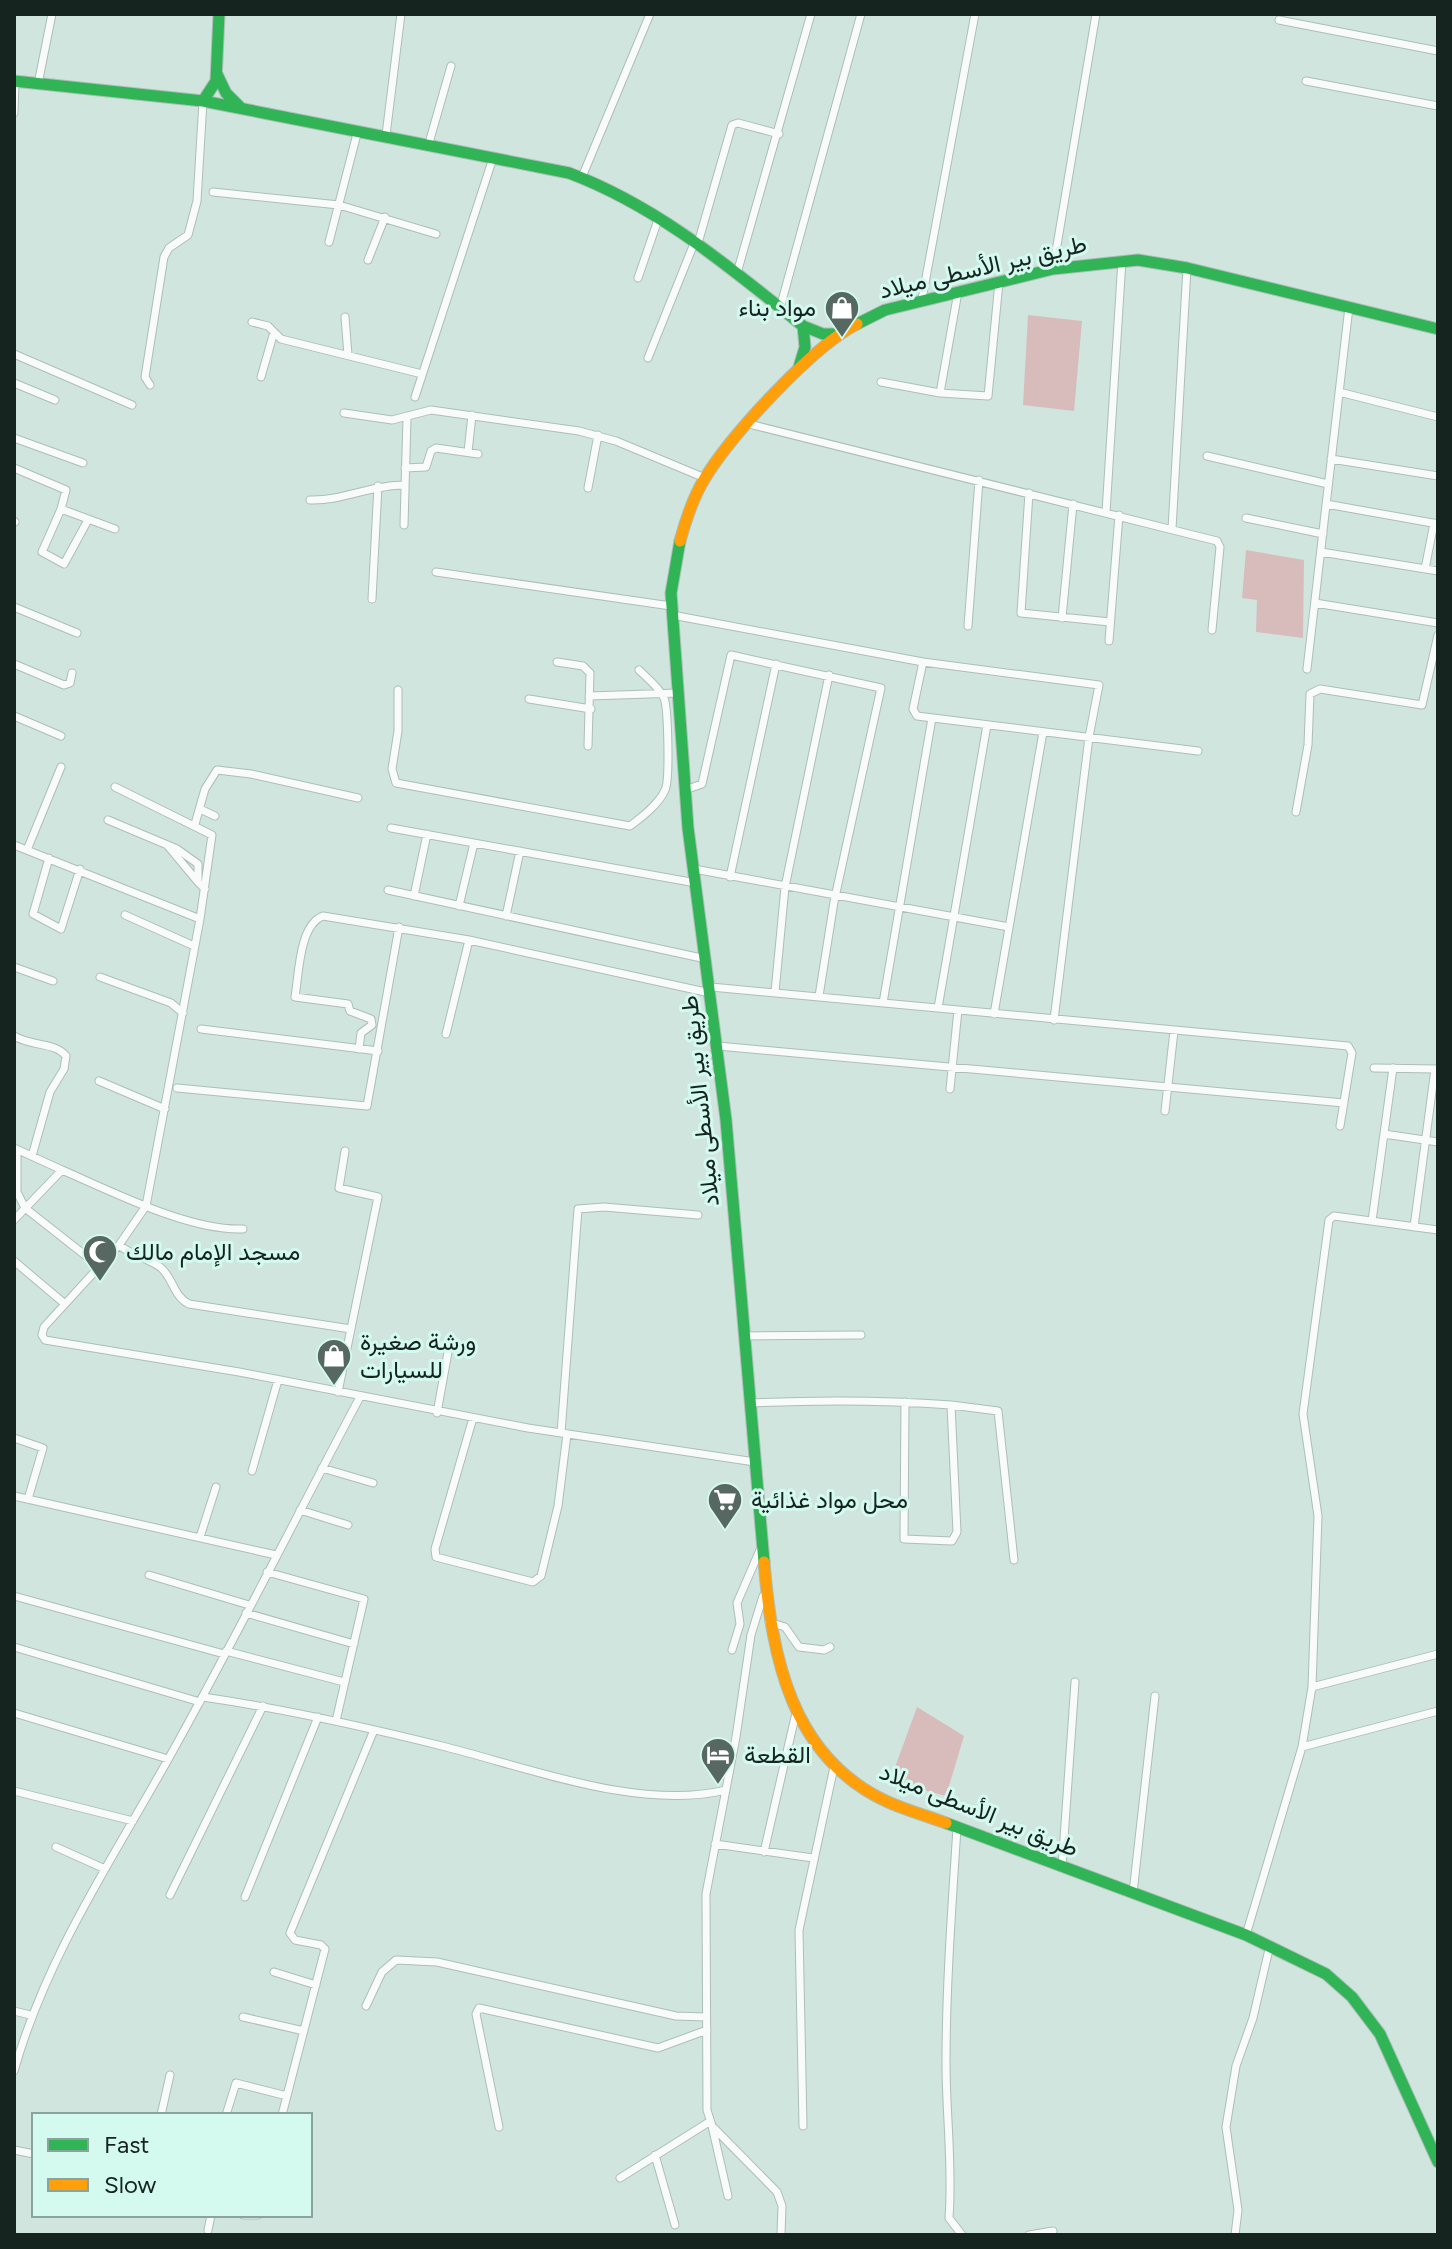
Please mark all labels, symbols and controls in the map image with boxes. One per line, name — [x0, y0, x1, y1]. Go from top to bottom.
street label: طريق بير الأسطى ميلاد — [876, 229, 1090, 305]
shop icon: مواد بناء — [823, 289, 861, 339]
place label: مواد بناء — [738, 293, 816, 323]
street label: طريق بير الأسطى ميلاد — [674, 994, 726, 1208]
mosque icon: مسجد الإمام مالك — [81, 1233, 119, 1283]
place label: مسجد الإمام مالك — [126, 1237, 300, 1268]
place label: ورشة صغيرة للسيارات — [360, 1327, 476, 1385]
shop icon: ورشة صغيرة للسيارات — [315, 1337, 353, 1387]
supermarket icon: محل مواد غذائية — [706, 1481, 744, 1531]
place label: محل مواد غذائية — [751, 1485, 908, 1515]
hotel icon: القطعة — [699, 1736, 737, 1786]
place label: القطعة — [744, 1740, 811, 1769]
street label: طريق بير الأسطى ميلاد — [875, 1756, 1083, 1864]
legend — [32, 2113, 312, 2217]
text: Fast — [104, 2130, 149, 2159]
text: Slow — [104, 2170, 157, 2199]

